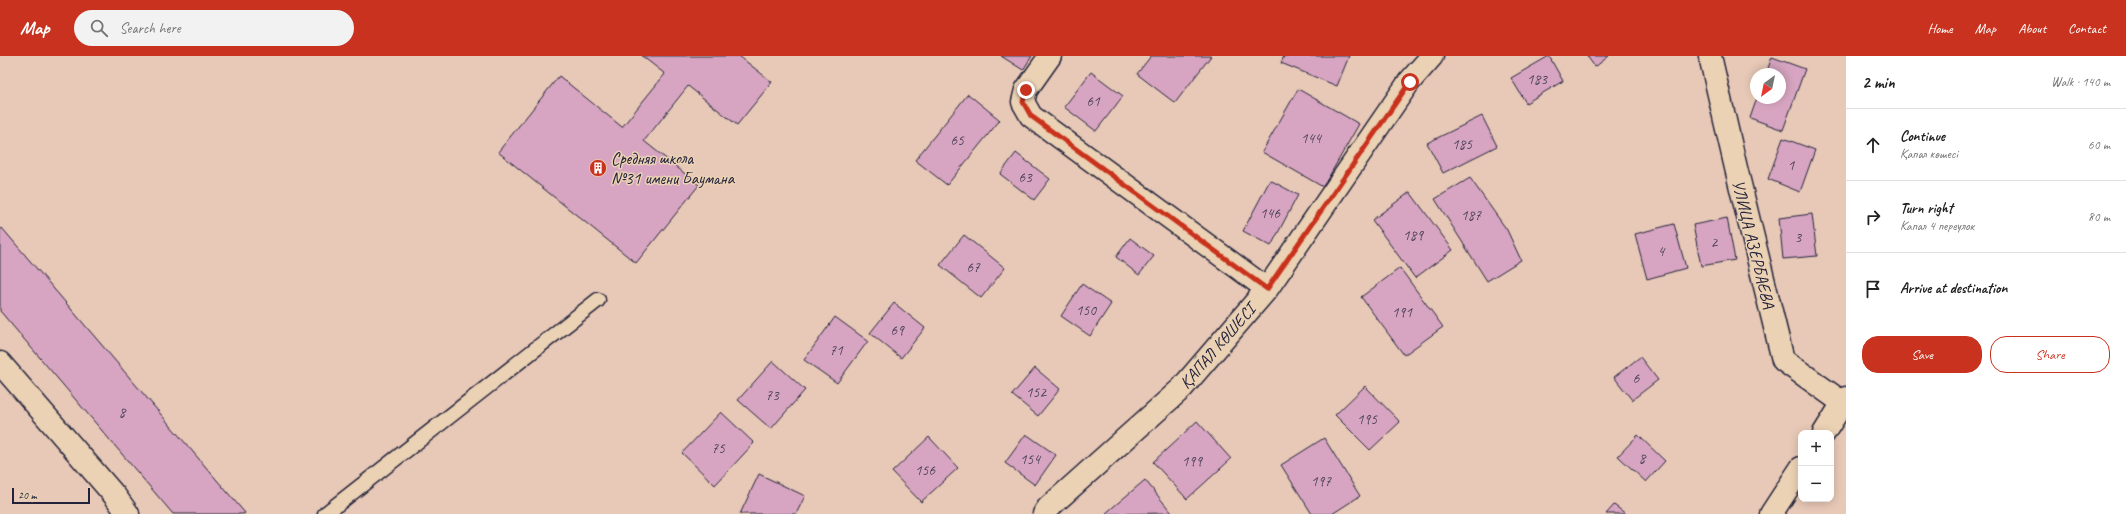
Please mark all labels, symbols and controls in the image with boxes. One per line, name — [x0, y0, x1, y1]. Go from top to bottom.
search box — [74, 10, 354, 46]
text: Map — [20, 16, 50, 40]
icon: search — [88, 17, 110, 39]
text: Search here — [120, 19, 181, 38]
text: Home — [1927, 20, 1953, 37]
text: Map — [1975, 20, 1996, 37]
text: About — [2018, 20, 2046, 37]
text: Contact — [2068, 20, 2106, 37]
north arrow — [1750, 68, 1786, 104]
house number: 183 — [1527, 70, 1548, 89]
text: 2 min — [1862, 72, 1895, 93]
route start — [1401, 73, 1419, 91]
text: Walk · 140 m — [2051, 74, 2110, 90]
route end — [1017, 81, 1035, 99]
house number: 61 — [1086, 92, 1101, 111]
text: Continue — [1900, 127, 1945, 146]
house number: 144 — [1301, 129, 1322, 148]
house number: 65 — [950, 131, 965, 150]
icon: ahead — [1862, 134, 1884, 156]
house number: 185 — [1452, 135, 1473, 154]
text: 60 m — [2088, 137, 2110, 153]
text: Қапал көшесі — [1900, 146, 1958, 162]
place label: Средняя школа №31 имени Баумана — [611, 148, 736, 189]
house number: 1 — [1788, 156, 1796, 175]
building icon: Средняя школа №31 имени Баумана — [588, 158, 608, 178]
house number: 63 — [1018, 168, 1033, 187]
street label: УЛИЦА АЗЕРБАЕВА — [1727, 178, 1780, 311]
text: Turn right — [1900, 199, 1953, 218]
house number: 146 — [1260, 204, 1281, 223]
house number: 187 — [1461, 206, 1482, 225]
icon: right — [1862, 206, 1884, 228]
text: 80 m — [2088, 209, 2110, 225]
text: Капал 4 переулок — [1900, 218, 1974, 234]
house number: 189 — [1403, 226, 1424, 245]
house number: 3 — [1795, 228, 1803, 247]
house number: 2 — [1711, 233, 1719, 252]
house number: 4 — [1658, 242, 1666, 261]
house number: 67 — [966, 258, 981, 277]
icon: arrive — [1862, 278, 1884, 300]
text: Arrive at destination — [1900, 279, 2007, 298]
street label: ҚАПАЛ КӨШЕСІ — [1175, 297, 1263, 393]
house number: 150 — [1076, 301, 1097, 320]
house number: 191 — [1392, 303, 1413, 322]
house number: 69 — [890, 321, 905, 340]
button: Save — [1862, 336, 1982, 373]
button: Share — [1990, 336, 2110, 373]
house number: 71 — [829, 341, 844, 360]
house number: 6 — [1633, 369, 1641, 388]
house number: 152 — [1026, 383, 1047, 402]
house number: 73 — [765, 386, 780, 405]
house number: 8 — [119, 403, 127, 422]
house number: 195 — [1357, 410, 1378, 429]
map controls — [1798, 430, 1834, 502]
button: + — [1798, 430, 1834, 466]
house number: 75 — [711, 439, 726, 458]
house number: 8 — [1639, 449, 1647, 468]
house number: 154 — [1020, 450, 1041, 469]
house number: 199 — [1182, 452, 1203, 471]
house number: 156 — [915, 461, 936, 480]
button: − — [1798, 466, 1834, 502]
house number: 197 — [1311, 472, 1332, 491]
scale bar — [12, 486, 90, 505]
text: 20 m — [18, 488, 37, 502]

